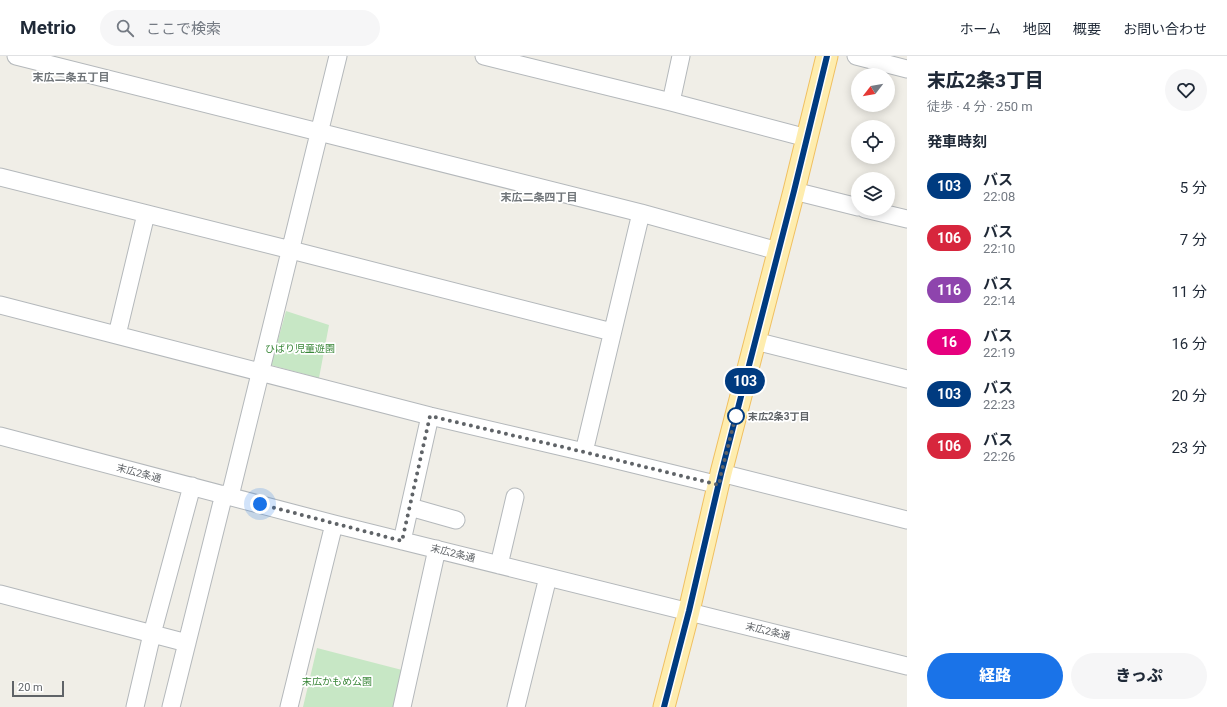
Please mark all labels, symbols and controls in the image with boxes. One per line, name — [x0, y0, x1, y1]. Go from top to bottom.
search box — [100, 10, 380, 46]
text: Metrio — [20, 16, 76, 39]
icon: search — [114, 17, 136, 39]
text: ここで検索 — [146, 20, 221, 38]
text: ホーム — [959, 21, 1001, 37]
text: 地図 — [1023, 21, 1051, 37]
text: 概要 — [1073, 21, 1101, 37]
text: お問い合わせ — [1123, 21, 1207, 37]
north arrow — [851, 68, 895, 112]
map controls — [851, 68, 895, 216]
text: 末広2条3丁目 — [927, 69, 1044, 92]
button: heart — [1165, 69, 1207, 111]
district label: 末広二条五丁目 — [33, 71, 110, 84]
text: 徒歩 · 4 分 · 250 m — [927, 99, 1033, 114]
button: locate — [851, 120, 895, 164]
text: 発車時刻 — [927, 133, 987, 151]
text: バス — [983, 171, 1013, 189]
button: layers — [851, 172, 895, 216]
text: 103 — [937, 178, 961, 194]
text: 5 分 — [1180, 179, 1207, 197]
text: 22:08 — [983, 189, 1015, 204]
district label: 末広二条四丁目 — [501, 191, 578, 204]
text: バス — [983, 223, 1013, 241]
text: 106 — [937, 230, 961, 246]
text: 7 分 — [1180, 231, 1207, 249]
text: 22:10 — [983, 241, 1015, 256]
text: バス — [983, 275, 1013, 293]
text: 116 — [937, 282, 961, 298]
text: 11 分 — [1171, 283, 1207, 301]
text: 22:14 — [983, 293, 1015, 308]
text: バス — [983, 327, 1013, 345]
text: 16 — [941, 334, 957, 350]
text: 16 分 — [1171, 335, 1207, 353]
park label: ひばり児童遊園 — [265, 343, 335, 354]
text: 22:19 — [983, 345, 1015, 360]
line badge: 103 — [722, 368, 768, 394]
text: 103 — [733, 373, 757, 389]
text: バス — [983, 379, 1013, 397]
text: 103 — [937, 386, 961, 402]
text: 20 分 — [1171, 387, 1207, 405]
text: 22:23 — [983, 397, 1015, 412]
marker: 末広2条3丁目 — [727, 407, 745, 425]
place label: 末広2条3丁目 — [748, 411, 809, 422]
text: バス — [983, 431, 1013, 449]
text: 106 — [937, 438, 961, 454]
text: 23 分 — [1171, 439, 1207, 457]
text: 22:26 — [983, 449, 1015, 464]
street label: 末広2条通 — [116, 462, 162, 484]
your location — [250, 494, 270, 514]
street label: 末広2条通 — [430, 542, 476, 564]
street label: 末広2条通 — [745, 620, 791, 642]
button: 経路 — [927, 653, 1063, 699]
button: きっぷ — [1071, 653, 1207, 699]
park label: 末広かもめ公園 — [302, 676, 372, 687]
scale bar — [12, 679, 64, 698]
text: 20 m — [18, 681, 43, 694]

